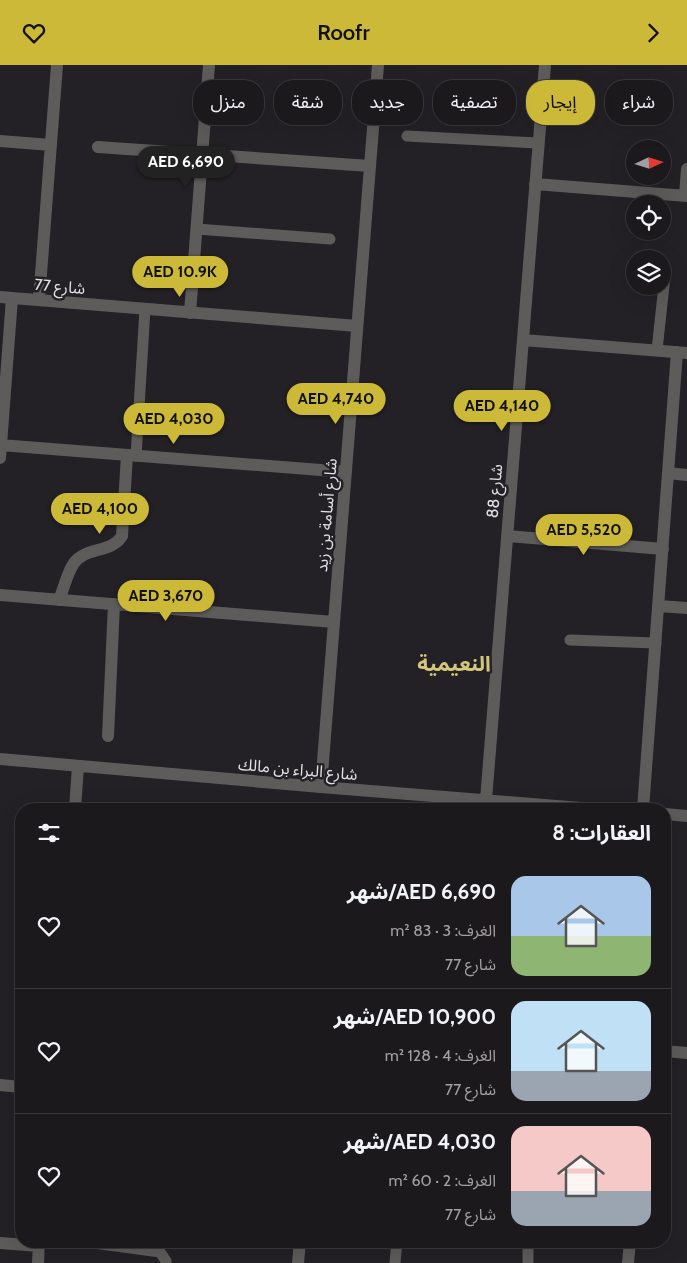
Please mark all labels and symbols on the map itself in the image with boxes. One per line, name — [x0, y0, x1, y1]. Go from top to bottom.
north arrow — [626, 140, 671, 185]
pin: AED 6,690 — [129, 145, 243, 188]
pin: AED 10.9K — [123, 255, 237, 298]
street label: شارع 77 — [34, 275, 86, 301]
pin: AED 4,740 — [279, 383, 393, 425]
pin: AED 4,140 — [445, 389, 559, 432]
pin: AED 4,030 — [117, 403, 231, 445]
street label: شارع أسامة بن زيد — [312, 458, 344, 573]
street label: شارع 88 — [483, 463, 509, 519]
pin: AED 4,100 — [43, 493, 157, 535]
pin: AED 5,520 — [527, 513, 641, 556]
pin: AED 3,670 — [109, 579, 223, 622]
district label: النعيمية — [417, 651, 491, 676]
street label: شارع البراء بن مالك — [237, 755, 358, 787]

